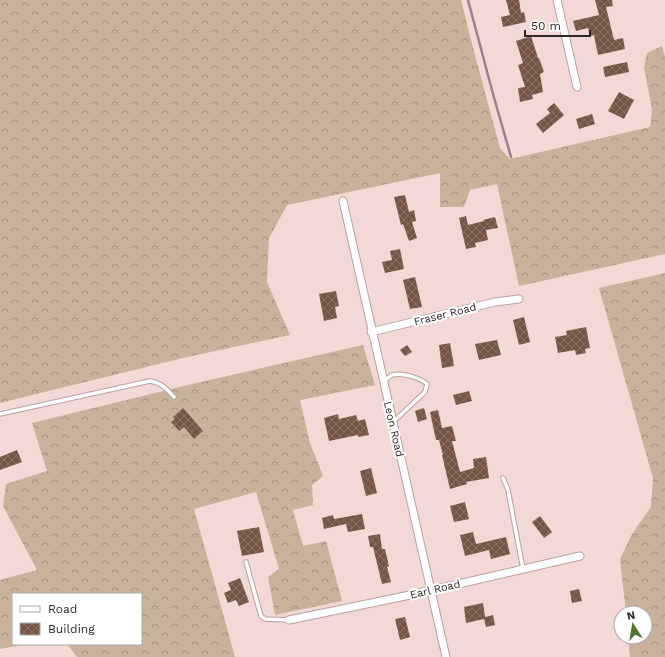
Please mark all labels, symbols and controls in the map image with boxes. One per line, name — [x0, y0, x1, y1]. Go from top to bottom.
scale bar — [525, 12, 590, 38]
text: 50 m — [531, 19, 561, 33]
street label: Fraser Road — [413, 300, 478, 329]
street label: Leon Road — [381, 400, 406, 458]
street label: Earl Road — [409, 577, 462, 602]
legend — [12, 593, 142, 645]
text: Road — [48, 602, 77, 616]
north arrow — [613, 605, 653, 645]
text: N — [626, 609, 636, 623]
text: Building — [48, 622, 95, 636]

